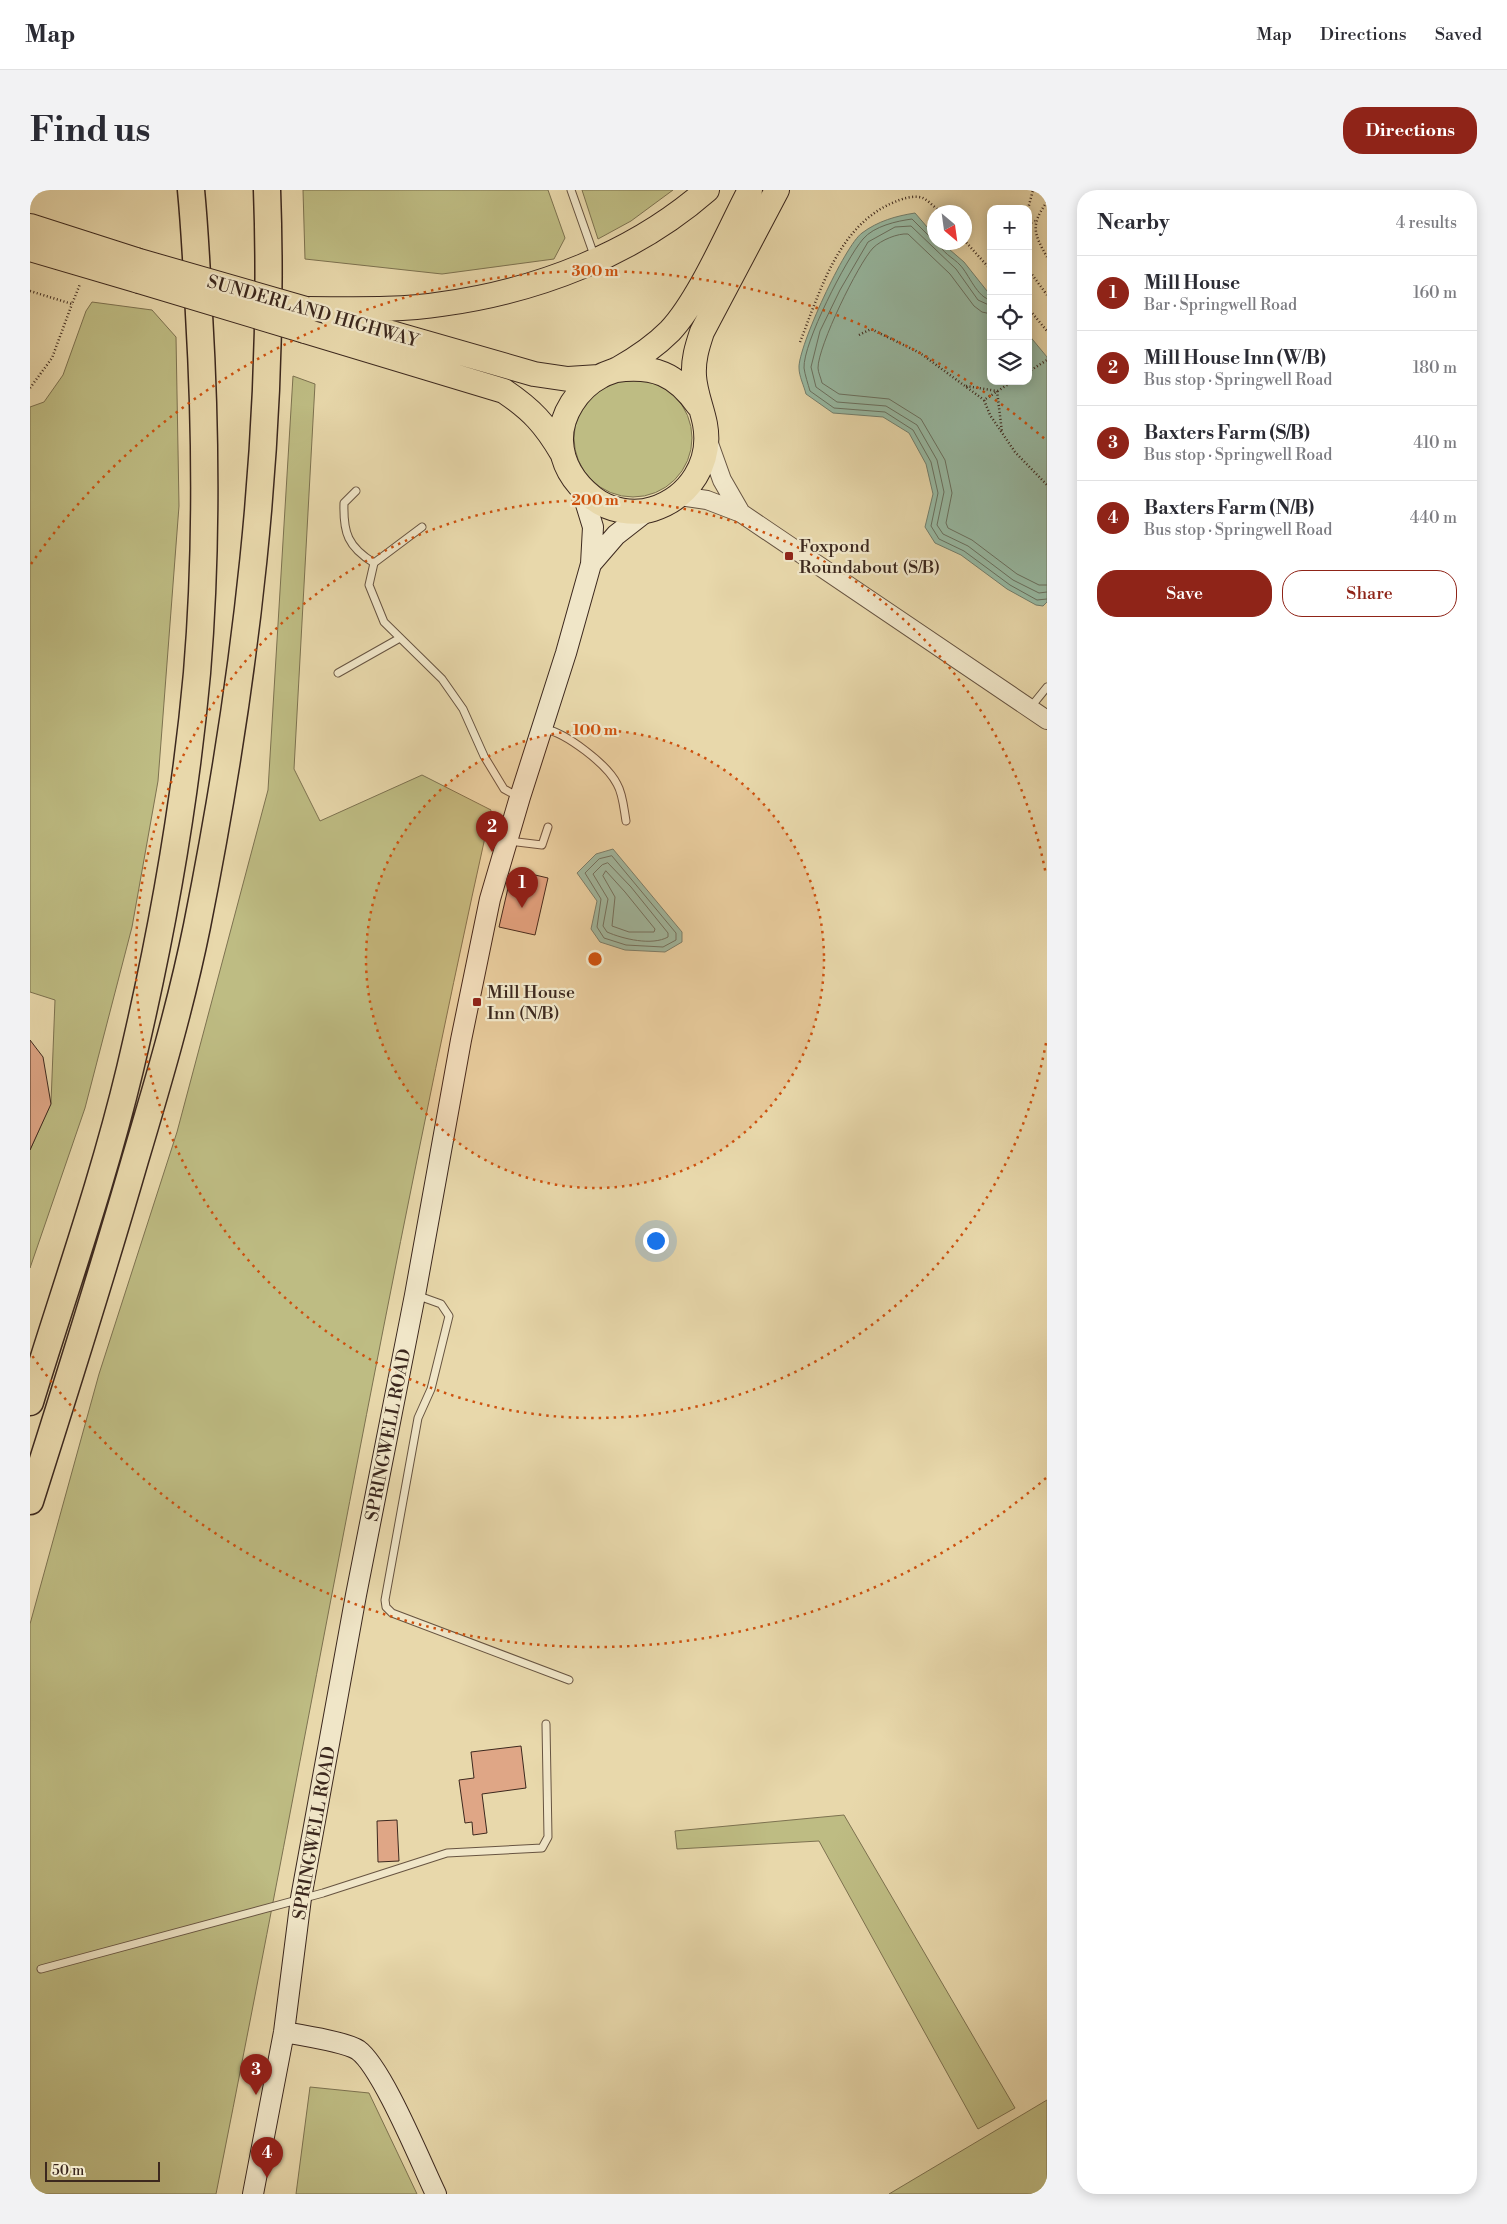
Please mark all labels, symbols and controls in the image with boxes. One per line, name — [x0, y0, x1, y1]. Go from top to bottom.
text: Map — [25, 20, 75, 50]
text: Map — [1256, 23, 1292, 46]
text: Directions — [1320, 23, 1407, 46]
text: Saved — [1435, 23, 1482, 46]
button: Directions — [1343, 107, 1477, 154]
text: Find us — [30, 109, 150, 152]
north arrow — [927, 205, 972, 250]
map controls — [987, 205, 1032, 385]
button: + — [987, 205, 1032, 250]
text: Nearby — [1097, 210, 1170, 236]
text: 4 results — [1396, 213, 1457, 233]
button: − — [987, 250, 1032, 295]
text: 300 m — [572, 262, 619, 281]
street label: SUNDERLAND HIGHWAY — [204, 270, 423, 353]
text: Mill House — [1144, 271, 1240, 295]
text: 1 — [1109, 283, 1117, 303]
text: 160 m — [1413, 283, 1457, 303]
button: locate — [987, 295, 1032, 340]
text: Bar · Springwell Road — [1144, 295, 1297, 315]
button: layers — [987, 340, 1032, 385]
text: Mill House Inn (W/B) — [1144, 346, 1326, 370]
text: 2 — [1108, 358, 1118, 378]
text: 180 m — [1413, 358, 1457, 378]
text: Bus stop · Springwell Road — [1144, 370, 1332, 390]
text: Baxters Farm (S/B) — [1144, 421, 1310, 445]
text: 3 — [1108, 433, 1118, 453]
text: 410 m — [1413, 433, 1457, 453]
text: Bus stop · Springwell Road — [1144, 445, 1332, 465]
text: 200 m — [571, 491, 619, 510]
text: Baxters Farm (N/B) — [1144, 496, 1314, 520]
text: 4 — [1108, 508, 1118, 528]
text: 440 m — [1410, 508, 1457, 528]
text: Bus stop · Springwell Road — [1144, 520, 1332, 540]
place label: Foxpond Roundabout (S/B) — [799, 535, 940, 579]
marker: Foxpond Roundabout (S/B) — [783, 550, 795, 562]
button: Save — [1097, 570, 1272, 617]
button: Share — [1282, 570, 1457, 617]
text: 100 m — [573, 721, 618, 740]
pin: 2 — [476, 811, 508, 852]
pin: 1 — [506, 867, 538, 908]
centre of rings — [586, 950, 604, 968]
place label: Mill House Inn (N/B) — [487, 981, 575, 1025]
marker: Mill House Inn (N/B) — [471, 996, 483, 1008]
your location — [643, 1228, 669, 1254]
street label: SPRINGWELL ROAD — [360, 1347, 417, 1523]
street label: SPRINGWELL ROAD — [288, 1745, 341, 1922]
pin: 3 — [240, 2054, 272, 2095]
pin: 4 — [251, 2137, 283, 2178]
scale bar — [45, 2159, 160, 2182]
text: 50 m — [52, 2162, 84, 2180]

